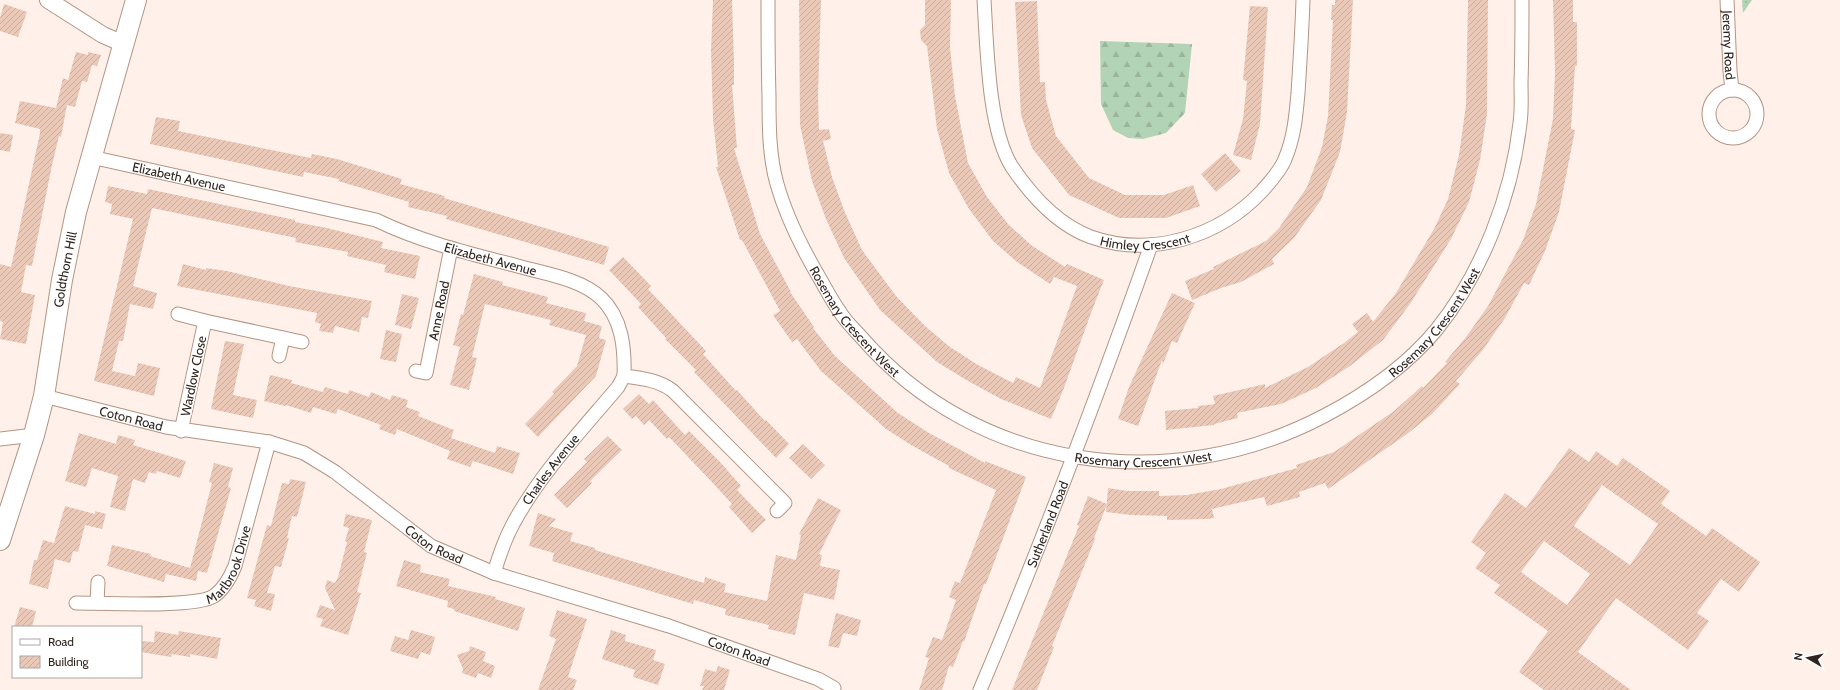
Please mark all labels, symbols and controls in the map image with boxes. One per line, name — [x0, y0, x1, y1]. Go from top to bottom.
street label: Jeremy Road — [1719, 9, 1739, 80]
street label: Elizabeth Avenue — [131, 158, 227, 195]
street label: Himley Crescent — [1099, 229, 1192, 253]
street label: Goldthorn Hill — [50, 230, 80, 308]
street label: Elizabeth Avenue — [442, 239, 539, 279]
street label: Rosemary Crescent West — [806, 263, 904, 380]
street label: Rosemary Crescent West — [1385, 264, 1483, 381]
street label: Anne Road — [425, 279, 452, 342]
street label: Wardlow Close — [177, 334, 209, 418]
street label: Coton Road — [98, 402, 165, 434]
street label: Charles Avenue — [518, 430, 583, 508]
street label: Rosemary Crescent West — [1074, 447, 1213, 470]
street label: Sutherland Road — [1023, 479, 1071, 570]
street label: Coton Road — [402, 521, 466, 567]
street label: Marlbrook Drive — [203, 523, 254, 607]
legend — [12, 626, 142, 678]
street label: Coton Road — [706, 633, 772, 669]
text: Road — [48, 634, 74, 649]
north arrow — [1788, 638, 1828, 678]
text: N — [1791, 651, 1806, 661]
text: Building — [48, 654, 90, 669]

